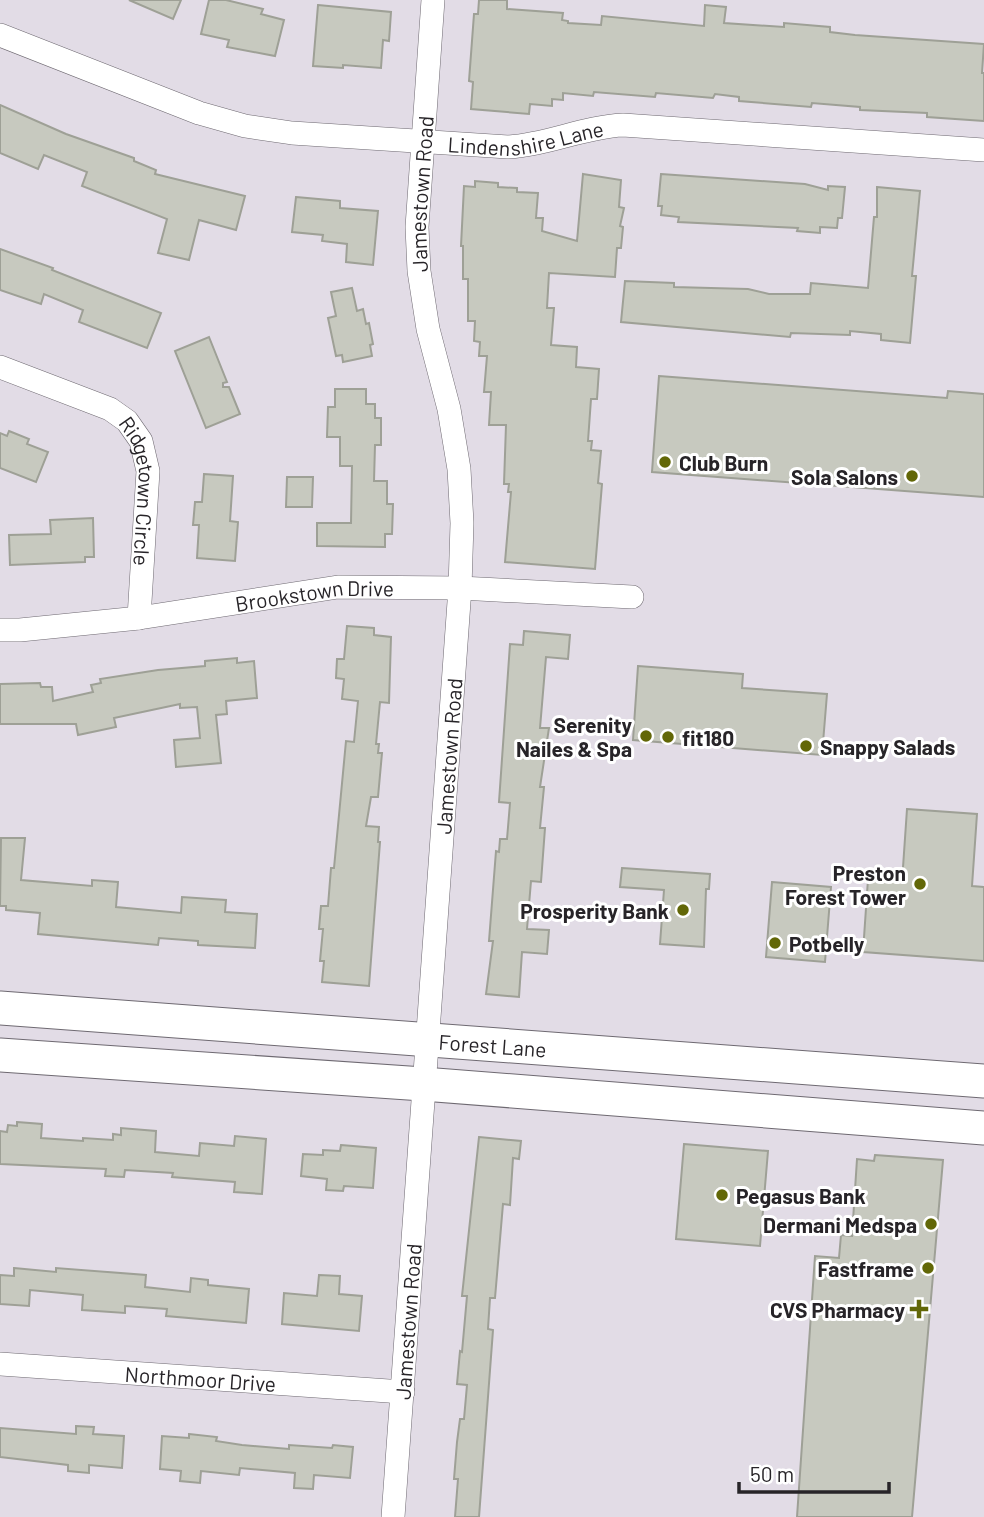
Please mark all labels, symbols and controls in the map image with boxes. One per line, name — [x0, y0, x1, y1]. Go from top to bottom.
street label: Jamestown Road — [404, 115, 437, 273]
street label: Lindenshire Lane — [447, 115, 605, 160]
street label: Ridgetown Circle — [115, 411, 160, 567]
place label: Club Burn — [679, 450, 768, 475]
marker: Club Burn — [657, 454, 673, 470]
place label: Sola Salons — [791, 464, 898, 489]
marker: Sola Salons — [904, 468, 920, 484]
street label: Brookstown Drive — [233, 574, 394, 615]
street label: Jamestown Road — [430, 677, 466, 835]
place label: Serenity Nailes & Spa — [516, 712, 632, 761]
place label: fit180 — [682, 725, 734, 750]
marker: Serenity Nailes & Spa — [638, 728, 654, 744]
marker: fit180 — [660, 729, 676, 745]
place label: Snappy Salads — [820, 734, 955, 759]
marker: Snappy Salads — [798, 738, 814, 754]
place label: Preston Forest Tower — [785, 860, 906, 909]
marker: Preston Forest Tower — [912, 876, 928, 892]
place label: Prosperity Bank — [520, 898, 669, 923]
marker: Prosperity Bank — [675, 902, 691, 918]
place label: Potbelly — [789, 931, 865, 956]
marker: Potbelly — [767, 935, 783, 951]
street label: Forest Lane — [438, 1028, 547, 1061]
place label: Pegasus Bank — [736, 1183, 866, 1208]
marker: Pegasus Bank — [714, 1187, 730, 1203]
place label: Dermani Medspa — [763, 1212, 917, 1237]
marker: Dermani Medspa — [923, 1216, 939, 1232]
street label: Jamestown Road — [389, 1242, 425, 1401]
place label: Fastframe — [818, 1256, 914, 1281]
marker: Fastframe — [920, 1260, 936, 1276]
place label: CVS Pharmacy — [770, 1297, 905, 1322]
marker: CVS Pharmacy — [911, 1301, 927, 1317]
street label: Northmoor Drive — [124, 1360, 277, 1396]
scale bar — [739, 1450, 890, 1494]
text: 50 m — [750, 1461, 794, 1486]

